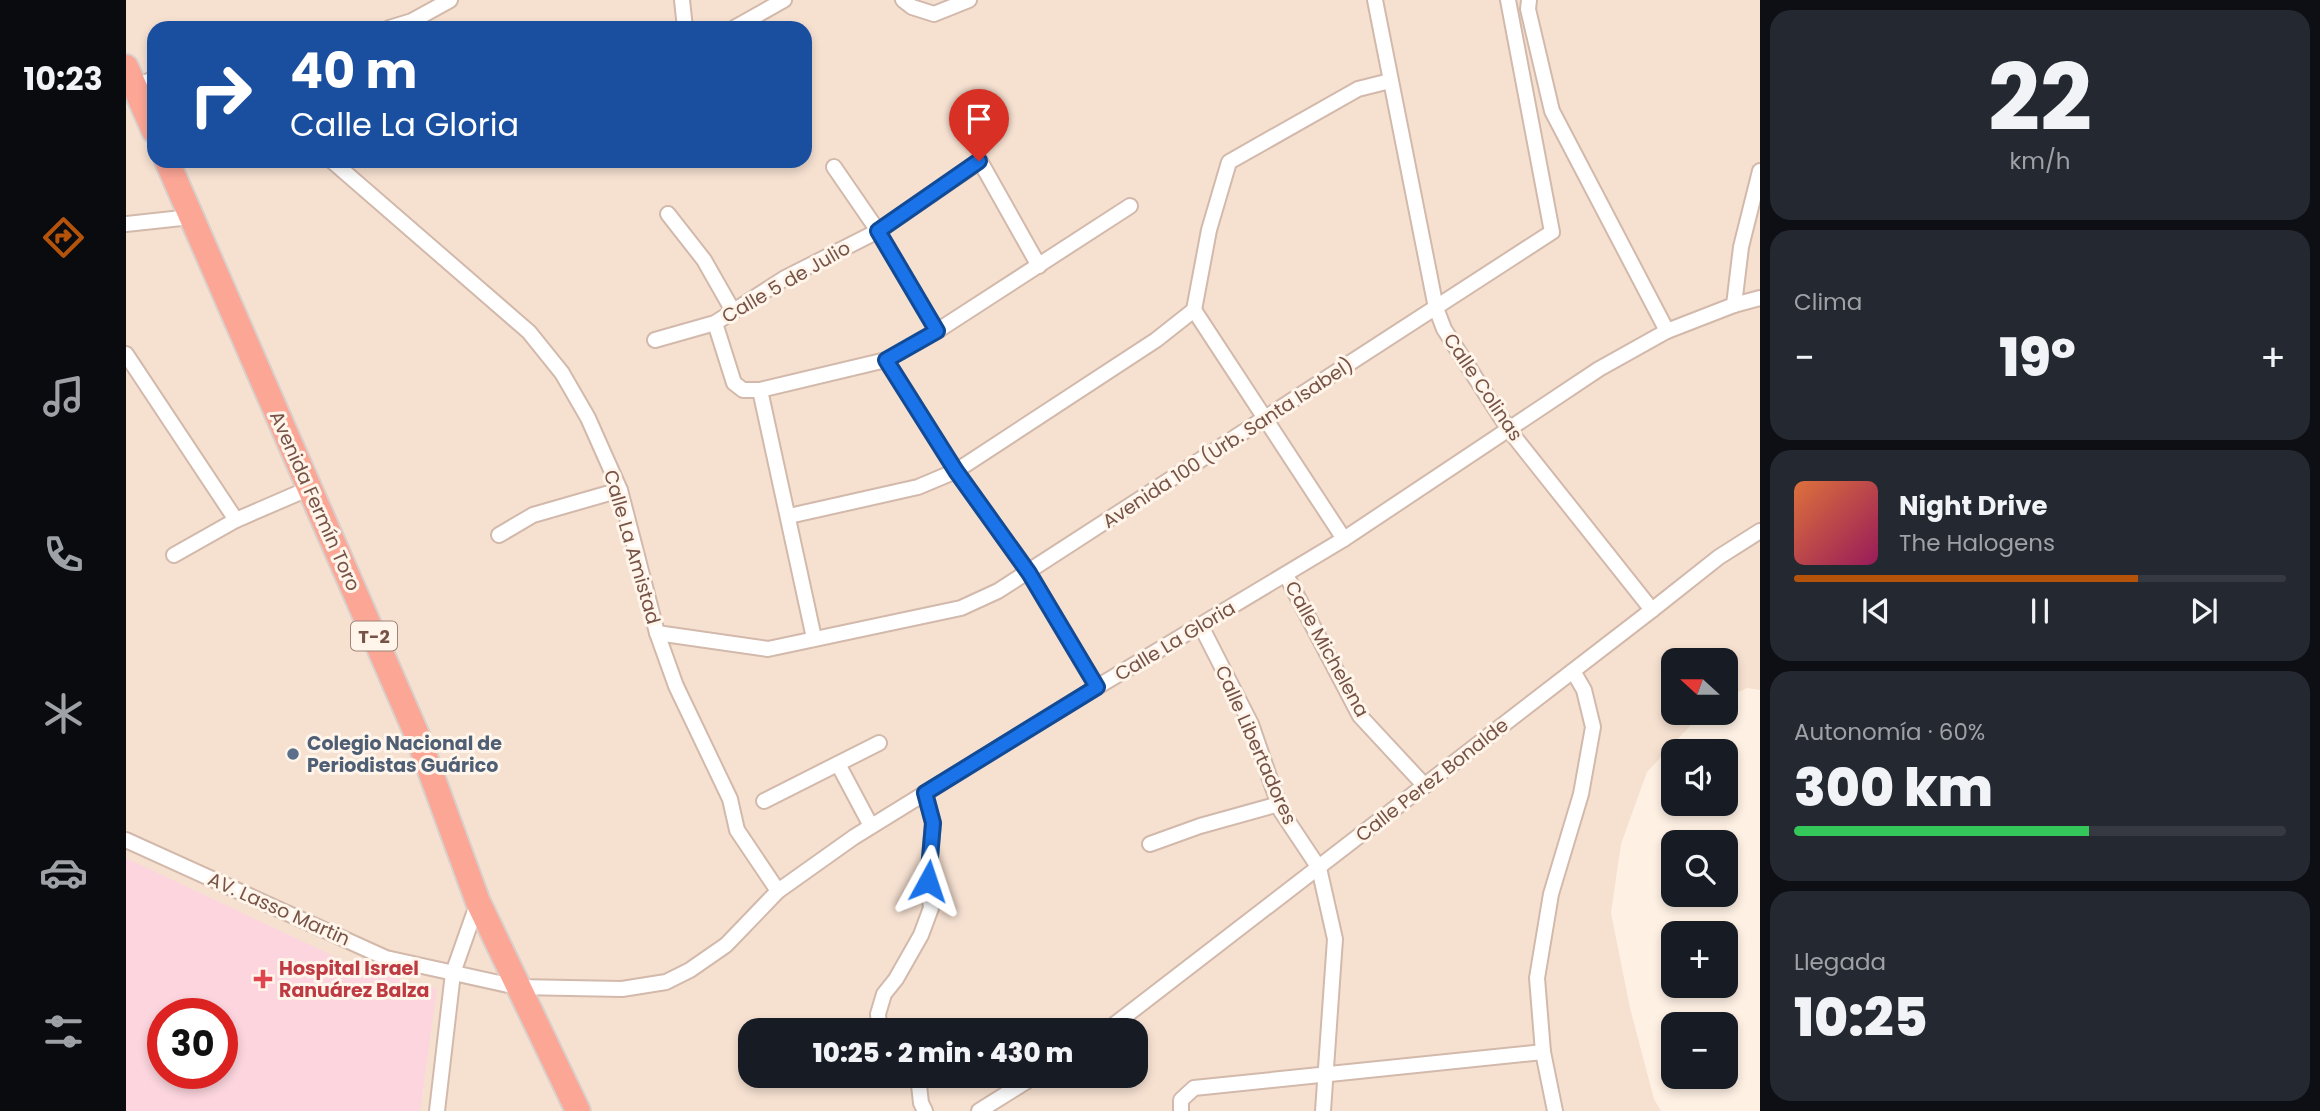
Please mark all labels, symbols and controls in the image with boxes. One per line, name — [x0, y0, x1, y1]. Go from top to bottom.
text: 22 — [1988, 34, 2092, 162]
text: 40 m — [290, 37, 417, 105]
icon: right — [175, 49, 266, 140]
text: 10:23 — [23, 56, 103, 101]
pin — [949, 89, 1009, 161]
icon: arrive — [960, 100, 998, 138]
text: Calle La Gloria — [290, 102, 519, 147]
text: km/h — [2009, 145, 2071, 177]
icon: directions — [39, 213, 88, 262]
street label: Calle 5 de Julio — [717, 234, 855, 330]
text: Clima — [1794, 286, 1862, 318]
text: 19° — [1999, 321, 2076, 394]
street label: Calle Colinas — [1437, 328, 1529, 446]
text: − — [1794, 331, 1815, 384]
text: + — [2260, 331, 2286, 384]
street label: Avenida 100 (Urb. Santa Isabel) — [1097, 351, 1359, 535]
icon: music — [39, 372, 88, 421]
street label: Avenida Fermín Toro — [263, 407, 367, 595]
street label: Calle La Amistad — [597, 467, 667, 627]
text: Night Drive — [1899, 488, 2047, 524]
text: The Halogens — [1899, 527, 2055, 559]
icon: phone — [39, 530, 88, 579]
street label: Calle Michelena — [1278, 576, 1376, 722]
icon: previous — [1857, 592, 1895, 630]
icon: pause — [2021, 592, 2059, 630]
icon: next — [2185, 592, 2223, 630]
street label: Calle La Gloria — [1110, 594, 1240, 688]
road number: T-2 — [351, 622, 397, 650]
north arrow — [1661, 648, 1738, 724]
map controls — [1661, 648, 1738, 1089]
street label: Calle Libertadores — [1209, 661, 1303, 829]
icon: climate — [39, 689, 88, 738]
street label: Calle Perez Bonalde — [1350, 712, 1514, 848]
text: Autonomía · 60% — [1794, 716, 1985, 748]
place label: Colegio Nacional de Periodistas Guárico — [307, 730, 502, 779]
button: sound — [1661, 739, 1738, 816]
marker: Colegio Nacional de Periodistas Guárico — [285, 746, 301, 762]
text: 300 km — [1794, 751, 1993, 824]
button: search — [1661, 830, 1738, 907]
position arrow — [891, 844, 965, 918]
icon: car — [39, 848, 88, 897]
street label: AV. Lasso Martin — [204, 866, 354, 952]
button: + — [1661, 921, 1738, 998]
text: Llegada — [1794, 946, 1886, 978]
place label: Hospital Israel Ranuárez Balza — [279, 955, 429, 1004]
marker: Hospital Israel Ranuárez Balza — [253, 969, 273, 989]
text: 10:25 — [1794, 981, 1928, 1054]
speed limit sign: 30 — [147, 998, 238, 1089]
icon: filters — [39, 1007, 88, 1056]
button: − — [1661, 1012, 1738, 1089]
text: 10:25 · 2 min · 430 m — [813, 1035, 1073, 1071]

